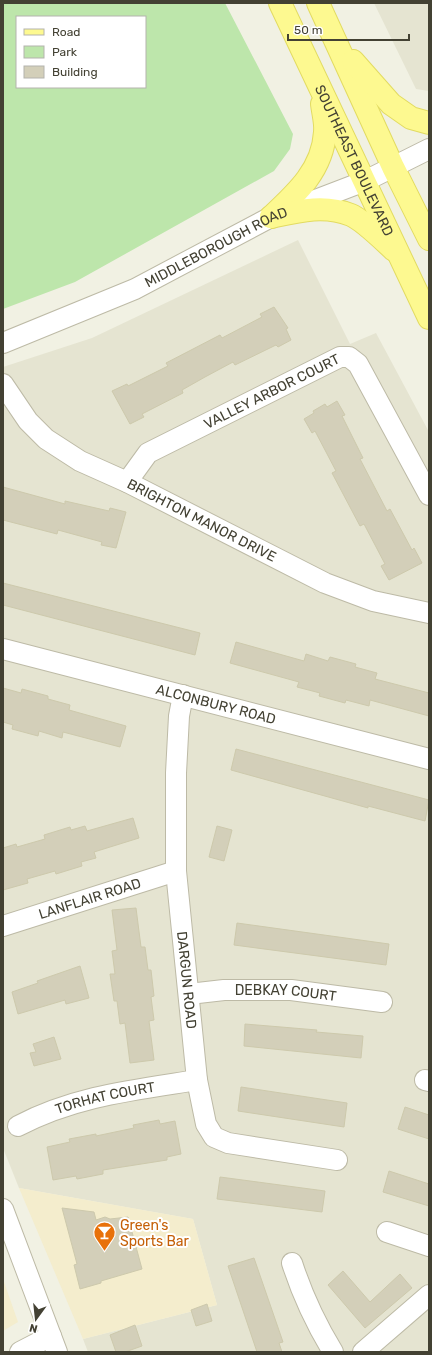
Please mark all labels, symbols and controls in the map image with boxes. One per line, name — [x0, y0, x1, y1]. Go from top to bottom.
legend — [16, 16, 146, 88]
scale bar — [288, 16, 409, 42]
text: 50 m — [294, 23, 322, 37]
text: Road — [52, 25, 80, 39]
text: Park — [52, 45, 78, 59]
text: Building — [52, 65, 98, 79]
street label: SOUTHEAST BOULEVARD — [311, 82, 397, 239]
street label: MIDDLEBOROUGH ROAD — [142, 204, 290, 291]
street label: VALLEY ARBOR COURT — [201, 351, 343, 433]
street label: BRIGHTON MANOR DRIVE — [124, 475, 279, 566]
street label: ALCONBURY ROAD — [154, 681, 278, 728]
street label: LANFLAIR ROAD — [37, 875, 143, 923]
street label: DARGUN ROAD — [173, 930, 200, 1030]
street label: DEBKAY COURT — [235, 982, 338, 1005]
street label: TORHAT COURT — [53, 1079, 156, 1118]
place label: Green's Sports Bar — [120, 1217, 190, 1250]
bar icon: Green's Sports Bar — [92, 1220, 118, 1253]
north arrow — [16, 1299, 56, 1339]
text: N — [28, 1321, 39, 1335]

